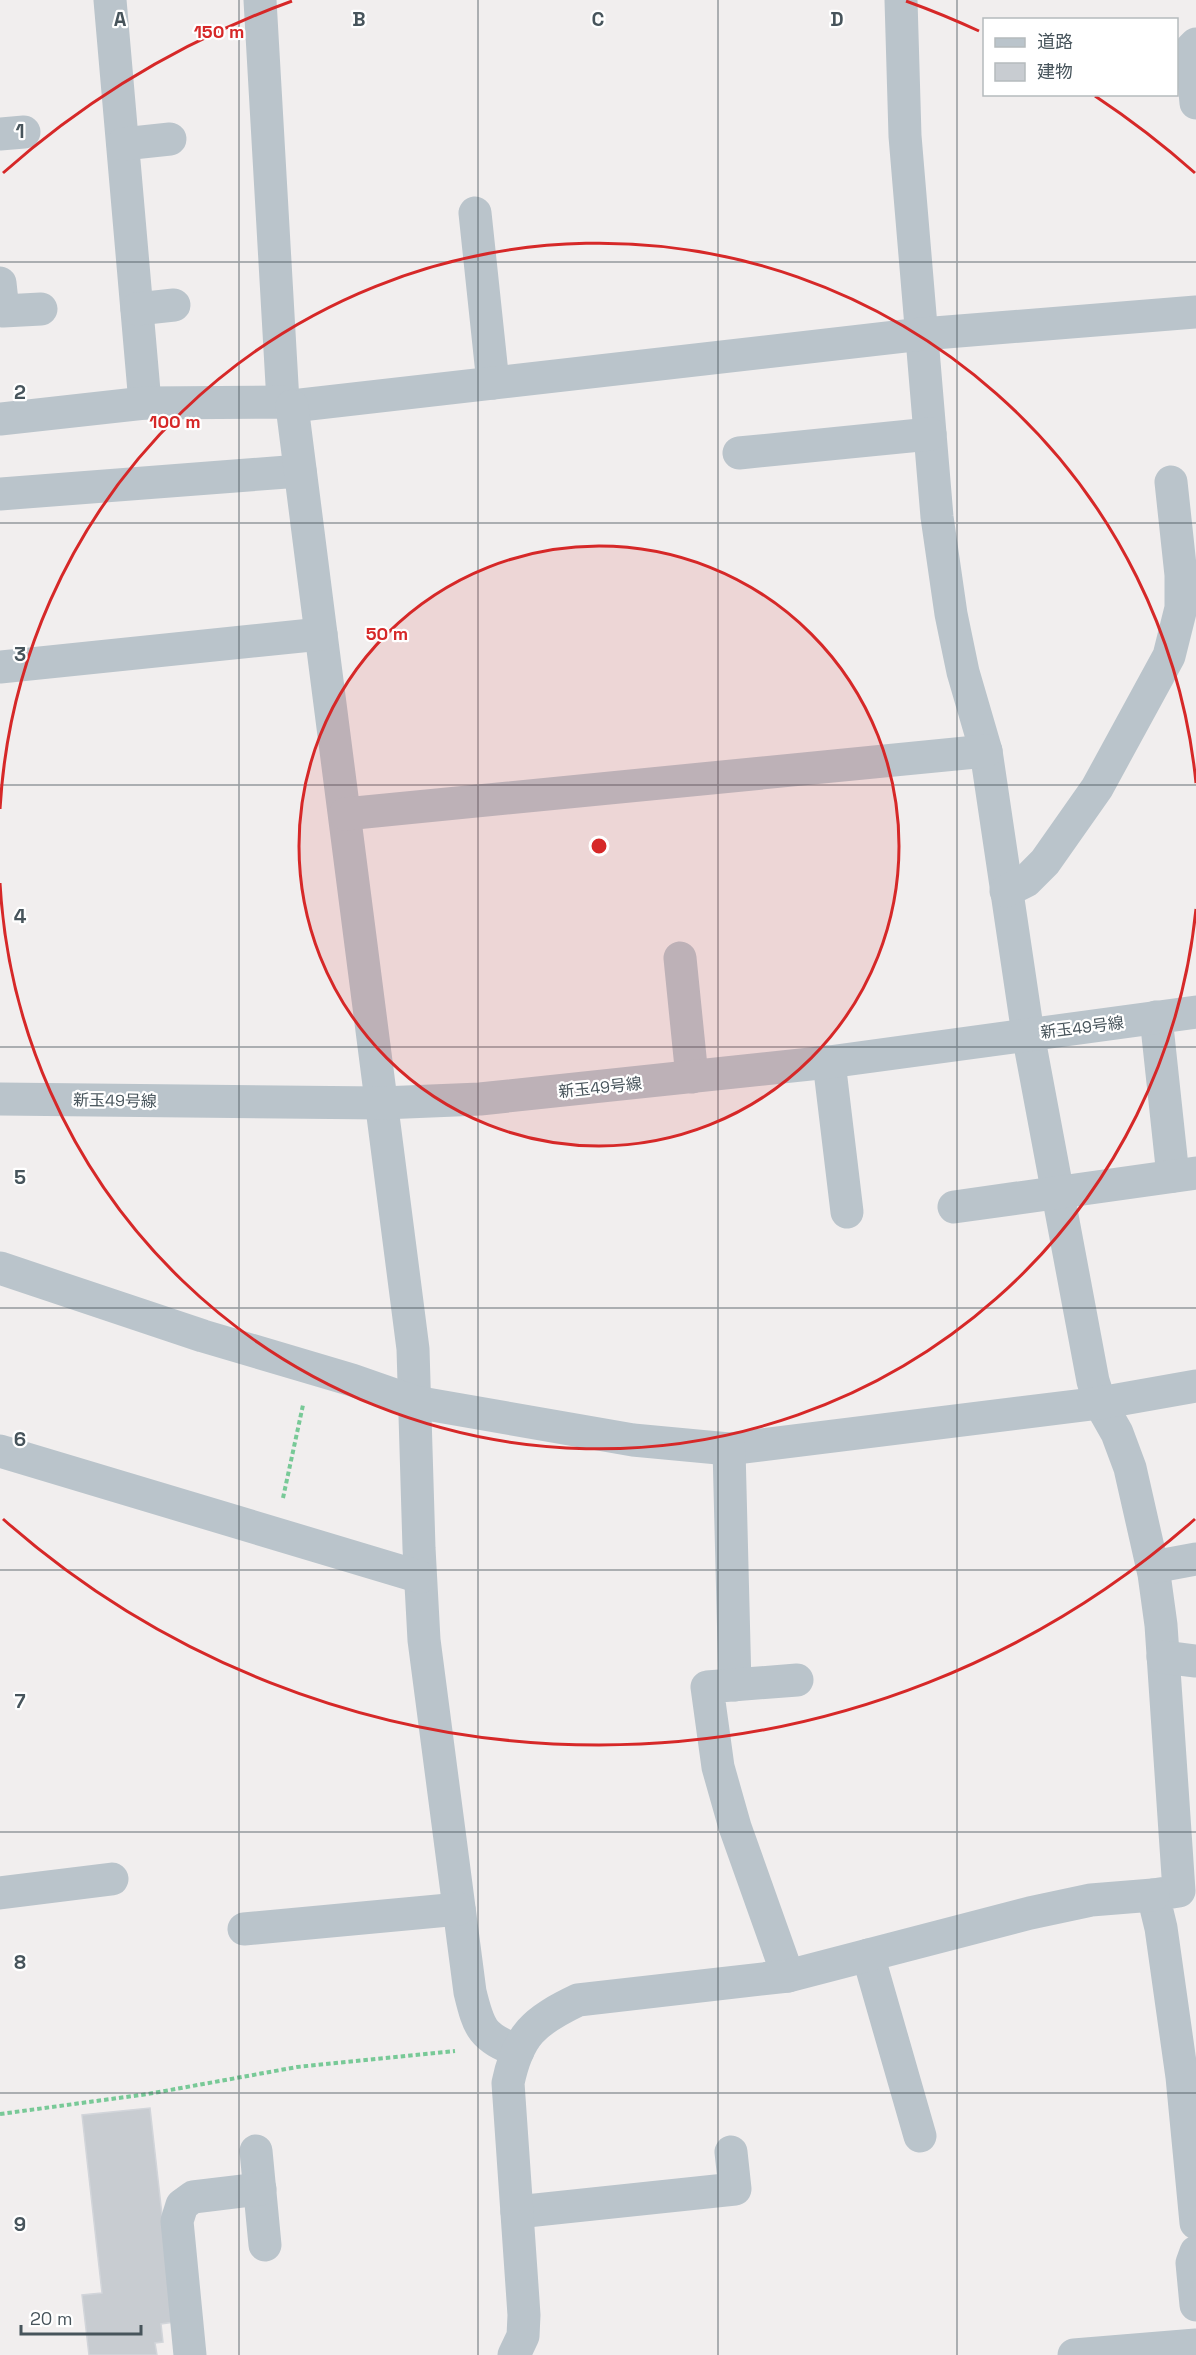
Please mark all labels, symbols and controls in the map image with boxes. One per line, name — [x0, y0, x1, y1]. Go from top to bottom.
text: A — [114, 6, 127, 32]
text: B — [352, 6, 366, 32]
text: C — [592, 6, 605, 32]
text: D — [830, 6, 844, 32]
legend — [983, 18, 1178, 96]
text: 150 m — [194, 20, 244, 43]
text: 道路 — [1037, 30, 1073, 53]
text: 建物 — [1037, 60, 1073, 83]
text: 1 — [15, 118, 25, 144]
text: 2 — [14, 379, 26, 405]
text: 100 m — [149, 410, 201, 433]
text: 50 m — [366, 622, 408, 645]
text: 3 — [14, 641, 26, 667]
centre of rings — [589, 836, 609, 856]
text: 4 — [14, 903, 27, 929]
street label: 新玉49号線 — [1039, 1012, 1125, 1043]
street label: 新玉49号線 — [557, 1073, 643, 1102]
street label: 新玉49号線 — [73, 1089, 157, 1112]
text: 5 — [14, 1164, 26, 1190]
text: 6 — [14, 1426, 26, 1452]
text: 7 — [14, 1688, 26, 1714]
text: 8 — [14, 1949, 26, 1975]
text: 9 — [14, 2211, 26, 2237]
scale bar — [21, 2298, 141, 2336]
text: 20 m — [30, 2307, 73, 2330]

